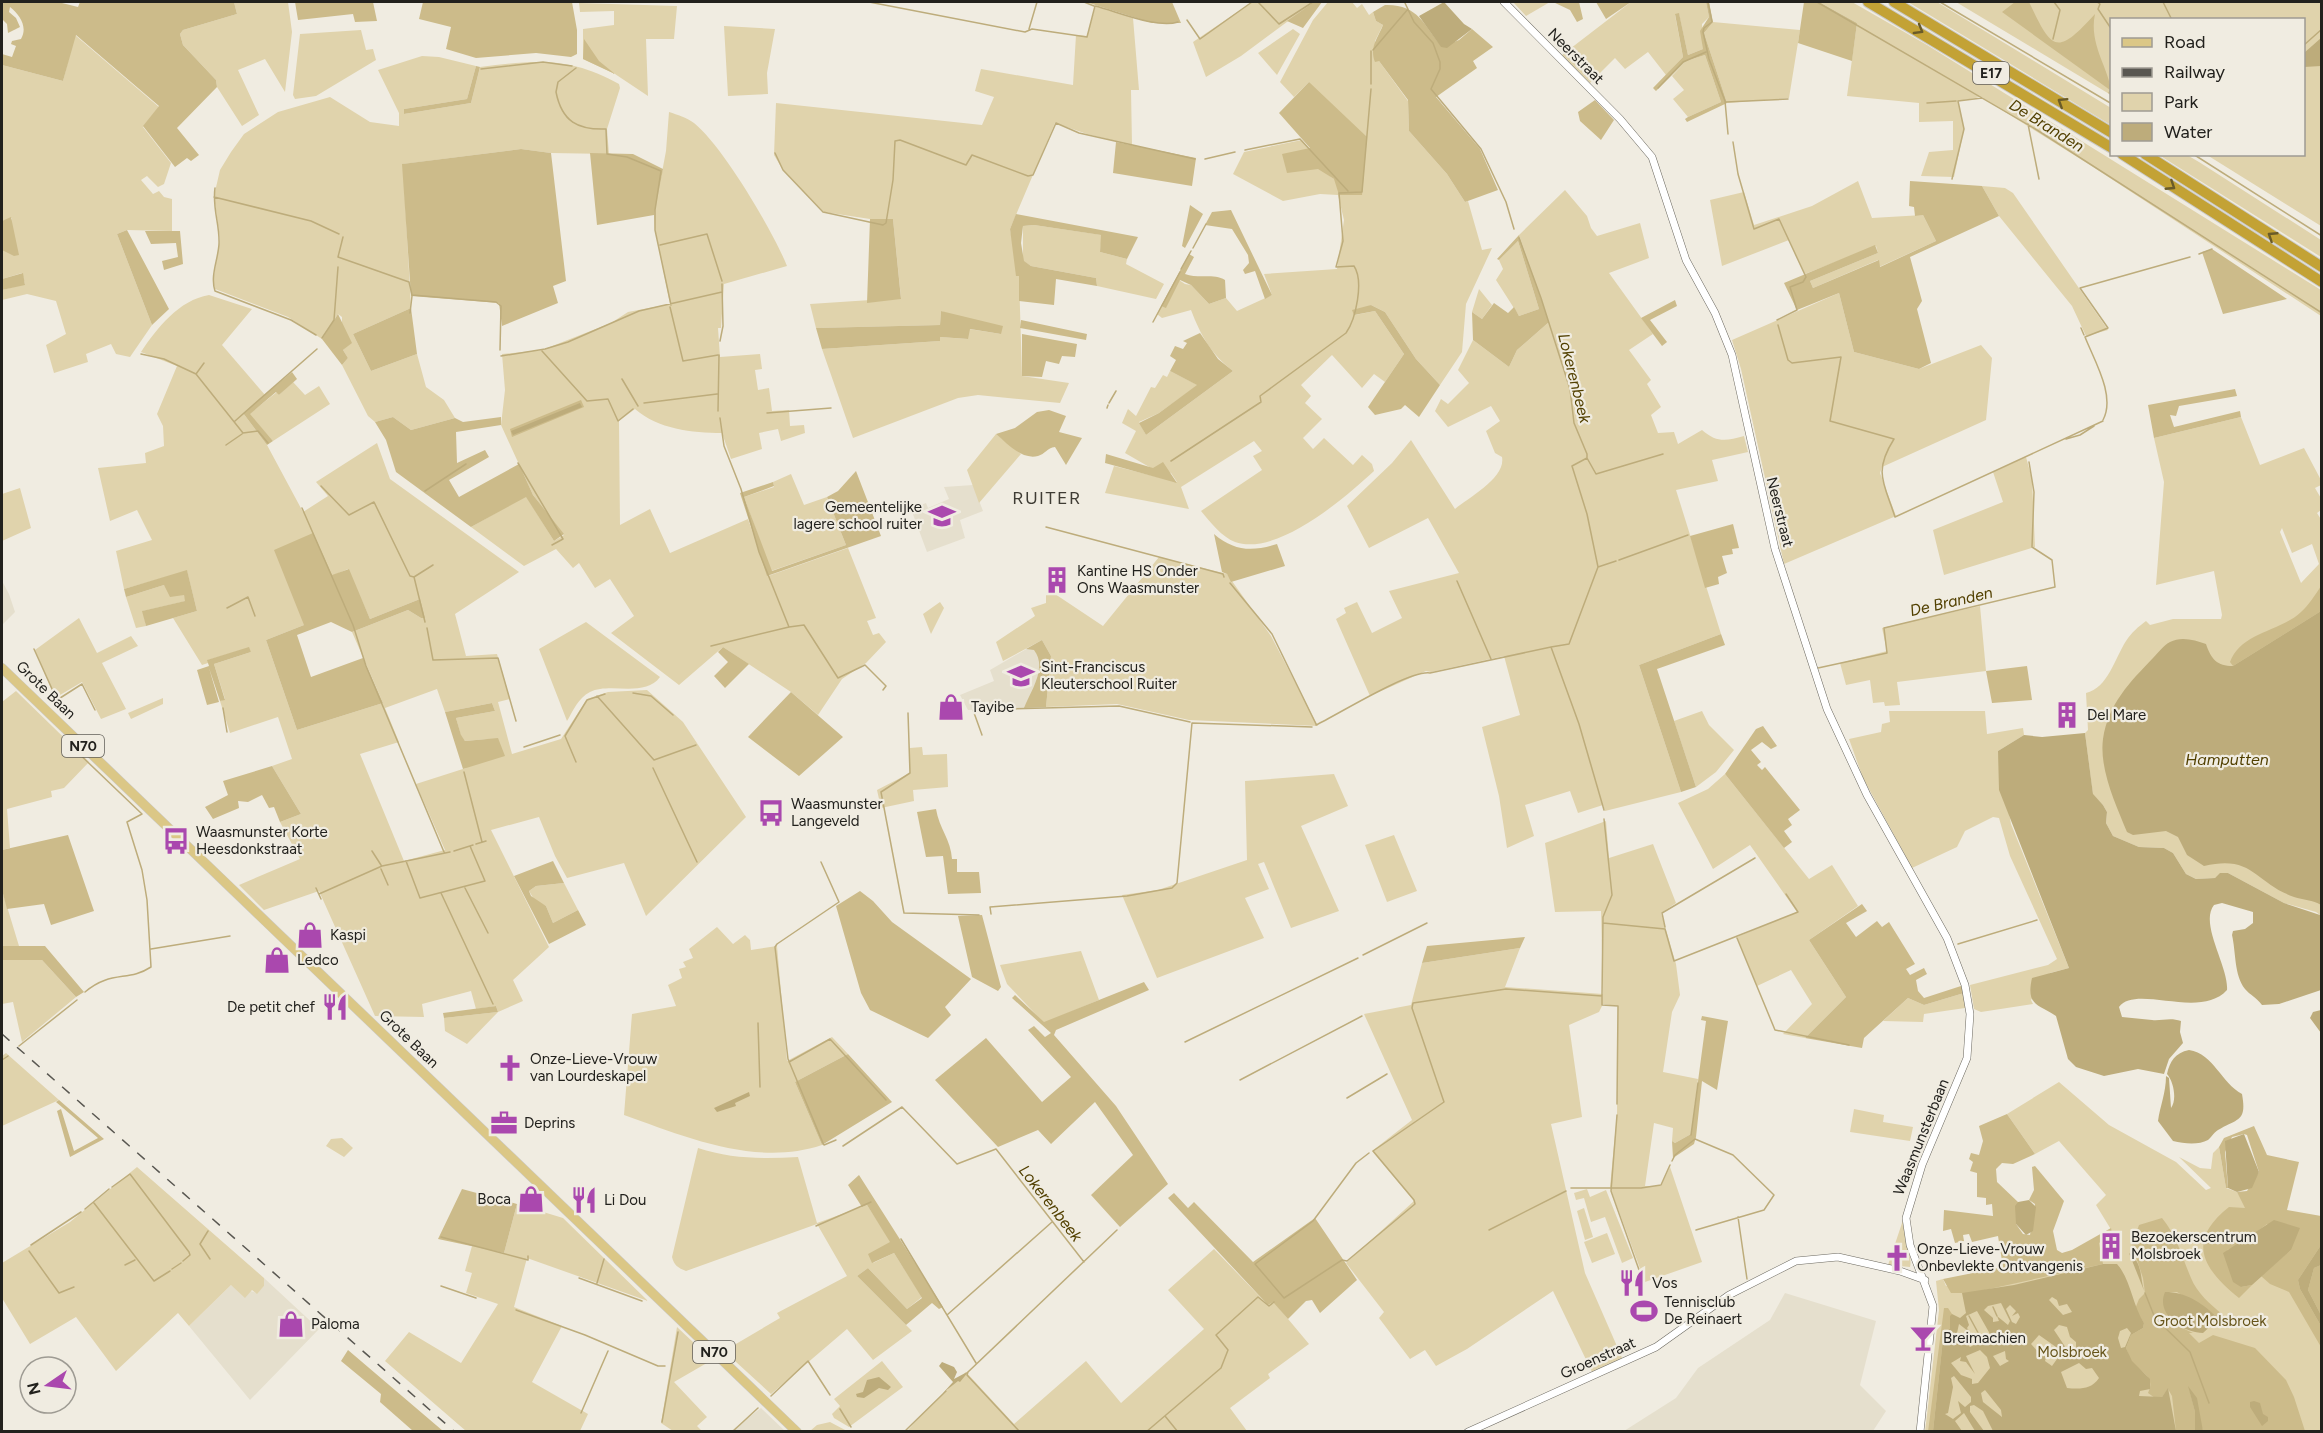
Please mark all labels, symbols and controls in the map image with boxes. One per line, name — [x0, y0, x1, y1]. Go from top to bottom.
legend — [2110, 18, 2305, 156]
one-way arrow — [1913, 23, 1923, 35]
street label: Neerstraat — [1544, 24, 1608, 88]
text: Road — [2164, 31, 2205, 53]
text: Railway — [2164, 61, 2226, 83]
road number: E17 — [1973, 62, 2009, 84]
text: Park — [2164, 91, 2199, 113]
water label: De Branden — [2006, 95, 2088, 156]
one-way arrow — [2058, 98, 2068, 110]
text: Water — [2164, 121, 2212, 143]
one-way arrow — [2164, 179, 2175, 190]
one-way arrow — [2268, 231, 2278, 243]
water label: Lokerenbeek — [1554, 331, 1595, 426]
street label: Neerstraat — [1763, 475, 1797, 549]
district label: RUITER — [1012, 487, 1082, 509]
place label: Gemeentelijke lagere school ruiter — [793, 498, 922, 533]
school or university icon: Gemeentelijke lagere school ruiter — [927, 501, 957, 531]
place label: Kantine HS Onder Ons Waasmunster — [1077, 562, 1199, 597]
building icon: Kantine HS Onder Ons Waasmunster — [1042, 565, 1072, 595]
water label: De Branden — [1908, 583, 1994, 620]
street label: Grote Baan — [13, 657, 79, 723]
place label: Sint-Franciscus Kleuterschool Ruiter — [1041, 658, 1177, 693]
school or university icon: Sint-Franciscus Kleuterschool Ruiter — [1006, 661, 1036, 691]
shop icon: Tayibe — [936, 692, 966, 722]
place label: Tayibe — [971, 698, 1014, 716]
building icon: Del Mare — [2052, 700, 2082, 730]
place label: Del Mare — [2087, 706, 2146, 724]
road number: N70 — [62, 735, 104, 757]
water label: Hamputten — [2185, 750, 2269, 769]
place label: Waasmunster Langeveld — [791, 795, 882, 830]
bus stop icon: Waasmunster Langeveld — [756, 798, 786, 828]
place label: Waasmunster Korte Heesdonkstraat — [196, 823, 328, 858]
bus stop icon: Waasmunster Korte Heesdonkstraat — [161, 826, 191, 856]
shop icon: Kaspi — [295, 920, 325, 950]
place label: Kaspi — [330, 926, 366, 944]
shop icon: Ledco — [262, 945, 292, 975]
place label: Ledco — [297, 951, 339, 969]
restaurant icon: De petit chef — [320, 992, 350, 1022]
place label: De petit chef — [227, 998, 315, 1016]
street label: Grote Baan — [376, 1006, 442, 1072]
place label: Onze-Lieve-Vrouw van Lourdeskapel — [530, 1050, 658, 1085]
church icon: Onze-Lieve-Vrouw van Lourdeskapel — [495, 1053, 525, 1083]
street label: Waasmunsterbaan — [1889, 1076, 1953, 1198]
office icon: Deprins — [489, 1108, 519, 1138]
place label: Deprins — [524, 1114, 575, 1132]
water label: Lokerenbeek — [1015, 1161, 1087, 1246]
shop icon: Boca — [516, 1184, 546, 1214]
restaurant icon: Li Dou — [569, 1185, 599, 1215]
place label: Boca — [477, 1190, 511, 1208]
place label: Li Dou — [604, 1191, 646, 1209]
place label: Bezoekerscentrum Molsbroek — [2131, 1228, 2257, 1263]
building icon: Bezoekerscentrum Molsbroek — [2096, 1231, 2126, 1261]
place label: Onze-Lieve-Vrouw Onbevlekte Ontvangenis — [1917, 1240, 2083, 1275]
church icon: Onze-Lieve-Vrouw Onbevlekte Ontvangenis — [1882, 1243, 1912, 1273]
restaurant icon: Vos — [1617, 1268, 1647, 1298]
place label: Vos — [1652, 1274, 1678, 1292]
place label: Tennisclub De Reinaert — [1664, 1293, 1743, 1328]
sports icon: Tennisclub De Reinaert — [1629, 1296, 1659, 1326]
shop icon: Paloma — [276, 1309, 306, 1339]
park label: Groot Molsbroek — [2154, 1312, 2267, 1330]
place label: Paloma — [311, 1315, 360, 1333]
bar icon: Breimachien — [1908, 1323, 1938, 1353]
place label: Breimachien — [1943, 1329, 2026, 1347]
street label: Groenstraat — [1558, 1333, 1639, 1383]
road number: N70 — [693, 1341, 735, 1363]
park label: Molsbroek — [2037, 1343, 2108, 1361]
north arrow — [18, 1355, 78, 1415]
text: N — [23, 1380, 45, 1397]

